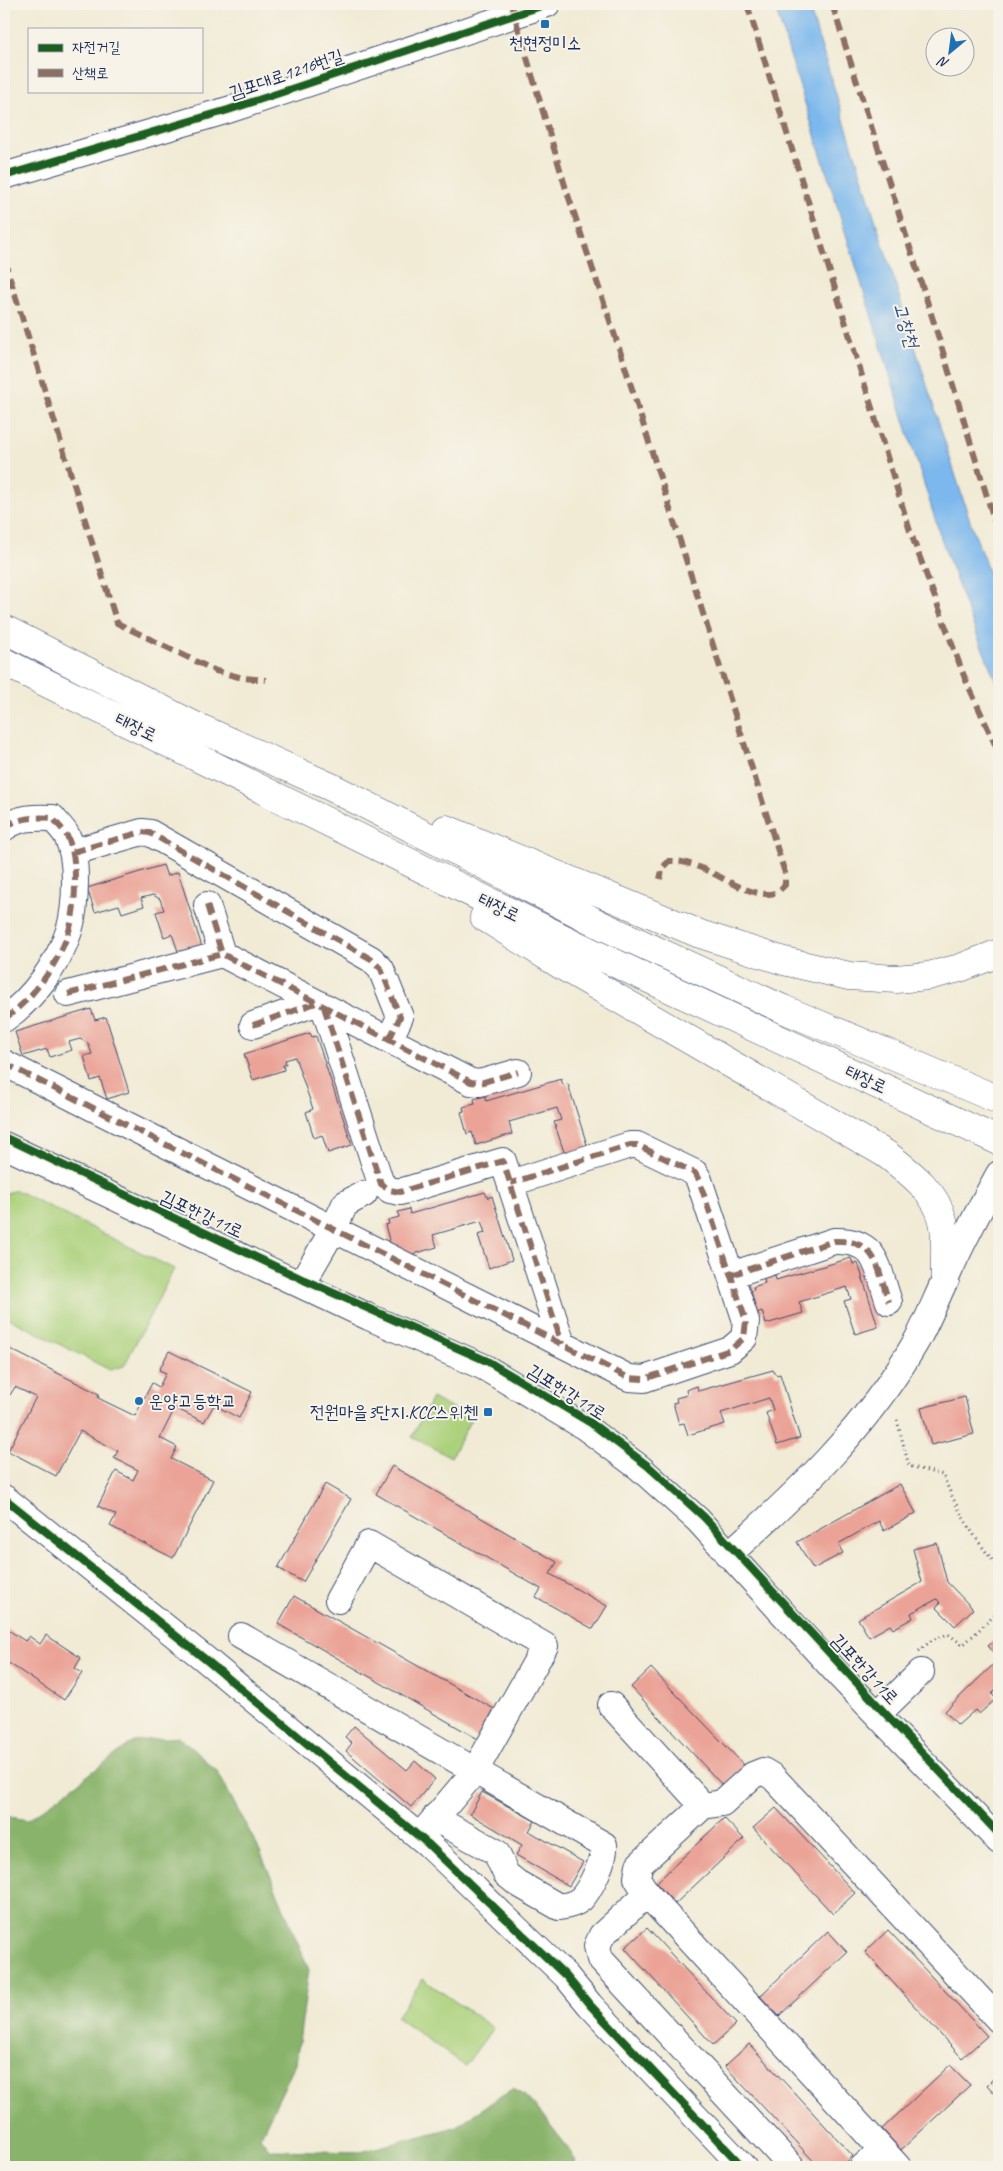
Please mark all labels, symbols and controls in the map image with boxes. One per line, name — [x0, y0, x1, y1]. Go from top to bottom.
marker: 천현정미소 — [539, 18, 551, 30]
legend — [28, 28, 202, 92]
north arrow — [926, 28, 976, 78]
place label: 천현정미소 — [509, 32, 581, 54]
text: 자전거길 — [72, 38, 120, 57]
street label: 김포대로1216번길 — [226, 44, 346, 104]
text: N — [934, 52, 952, 72]
text: 산책로 — [72, 64, 108, 83]
water label: 고창천 — [888, 300, 925, 352]
street label: 태장로 — [112, 708, 160, 746]
street label: 태장로 — [475, 888, 523, 926]
street label: 태장로 — [842, 1060, 890, 1098]
street label: 김포한강11로 — [157, 1185, 247, 1243]
street label: 김포한강11로 — [524, 1359, 610, 1425]
place label: 운양고등학교 — [149, 1390, 236, 1412]
marker: 운양고등학교 — [133, 1395, 145, 1407]
place label: 전원마을3단지.KCC스위첸 — [310, 1401, 478, 1423]
marker: 전원마을3단지.KCC스위첸 — [482, 1406, 494, 1418]
street label: 김포한강11로 — [827, 1629, 903, 1709]

